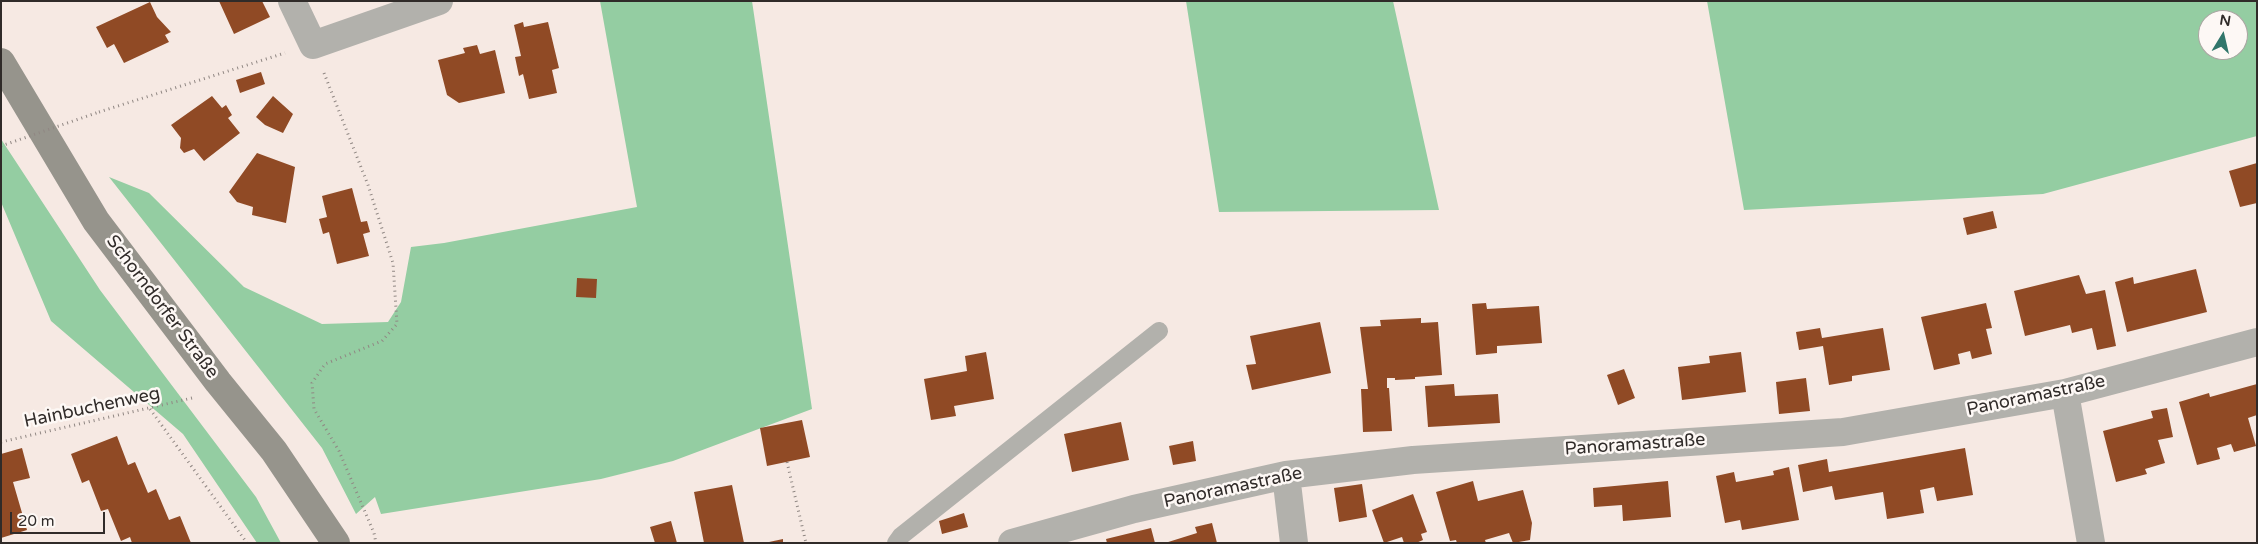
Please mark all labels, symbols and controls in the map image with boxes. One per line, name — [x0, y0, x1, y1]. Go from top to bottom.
north arrow — [2198, 10, 2248, 60]
text: N — [2218, 11, 2232, 30]
street label: Schorndorfer Straße — [101, 231, 223, 383]
street label: Panoramastraße — [1965, 371, 2107, 421]
street label: Hainbuchenweg — [22, 383, 162, 433]
street label: Panoramastraße — [1564, 429, 1706, 461]
street label: Panoramastraße — [1162, 463, 1304, 513]
scale bar — [12, 502, 108, 534]
text: 20 m — [18, 512, 55, 530]

